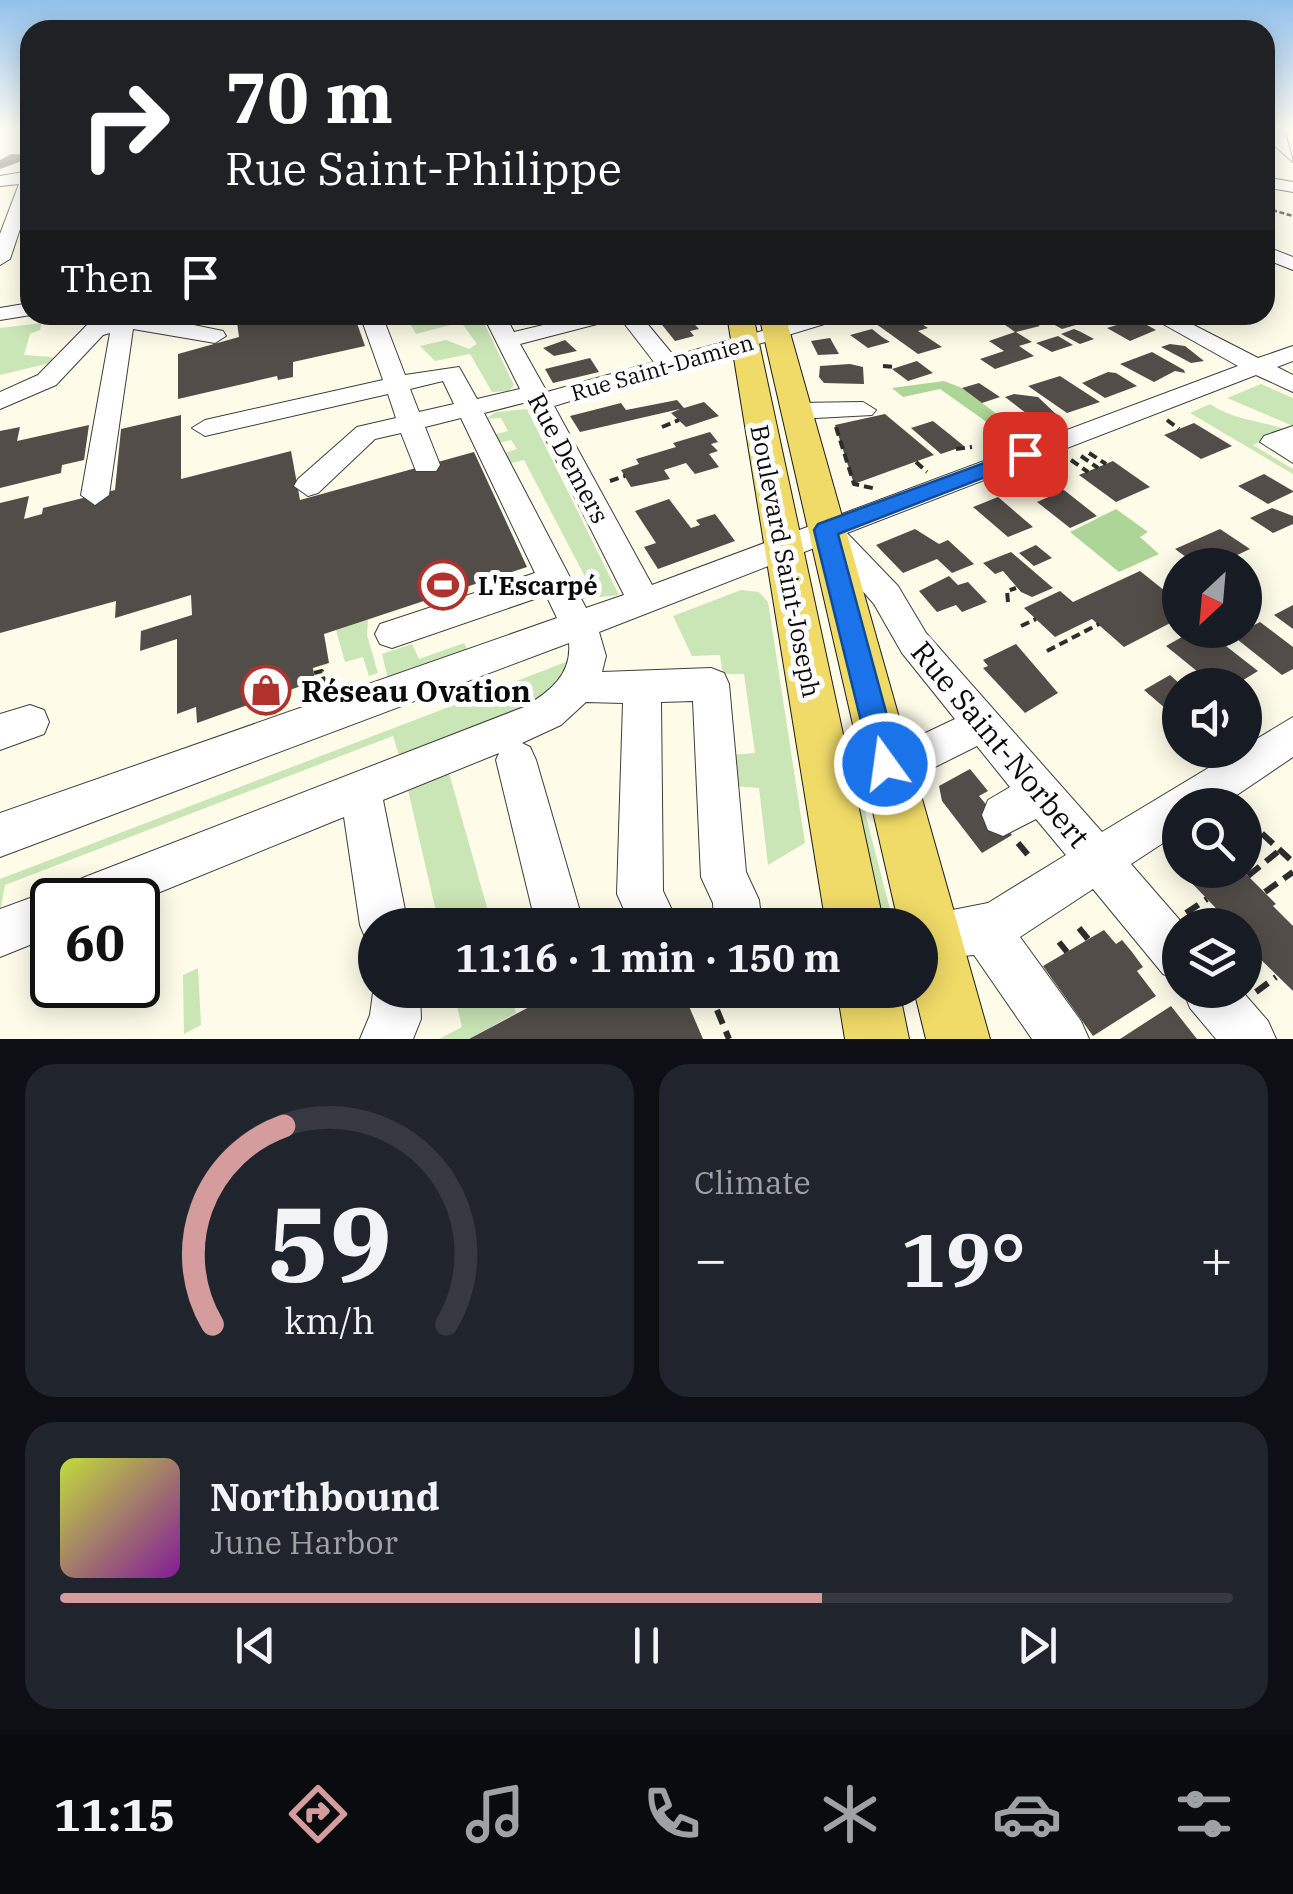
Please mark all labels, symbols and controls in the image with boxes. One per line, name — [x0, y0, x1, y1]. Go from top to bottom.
text: 70 m — [225, 51, 393, 142]
icon: right — [60, 60, 190, 190]
text: Rue Saint-Philippe — [225, 139, 622, 197]
icon: arrive — [173, 250, 228, 305]
text: Then — [60, 253, 153, 302]
street label: Rue Saint-Damien — [567, 327, 757, 407]
street label: Rue Demers — [521, 387, 617, 529]
pin — [983, 412, 1068, 497]
street label: Boulevard Saint-Joseph — [743, 422, 829, 700]
icon: arrive — [998, 427, 1053, 482]
north arrow — [1162, 548, 1262, 648]
map controls — [1162, 548, 1262, 1008]
sports icon: L'Escarpé — [417, 559, 469, 611]
place label: L'Escarpé — [478, 569, 598, 602]
street label: Rue Saint-Norbert — [903, 633, 1099, 855]
shop icon: Réseau Ovation — [240, 664, 292, 716]
button: sound — [1162, 668, 1262, 768]
place label: Réseau Ovation — [301, 671, 531, 710]
position arrow — [833, 712, 937, 816]
button: search — [1162, 788, 1262, 888]
speed limit sign: 60 — [30, 878, 160, 1008]
button: layers — [1162, 908, 1262, 1008]
text: 11:16 · 1 min · 150 m — [455, 933, 841, 982]
text: Climate — [694, 1161, 811, 1203]
text: 59 — [267, 1175, 392, 1311]
text: 19° — [901, 1210, 1026, 1308]
text: − — [694, 1223, 727, 1294]
text: + — [1200, 1223, 1233, 1294]
text: km/h — [284, 1297, 375, 1344]
text: Northbound — [210, 1472, 440, 1521]
text: June Harbor — [210, 1521, 398, 1563]
icon: previous — [228, 1618, 283, 1673]
icon: pause — [619, 1618, 674, 1673]
icon: next — [1010, 1618, 1065, 1673]
icon: directions — [283, 1779, 353, 1849]
icon: music — [460, 1779, 530, 1849]
icon: phone — [637, 1779, 707, 1849]
icon: climate — [815, 1779, 885, 1849]
icon: car — [992, 1779, 1062, 1849]
icon: filters — [1169, 1779, 1239, 1849]
text: 11:15 — [54, 1785, 175, 1843]

